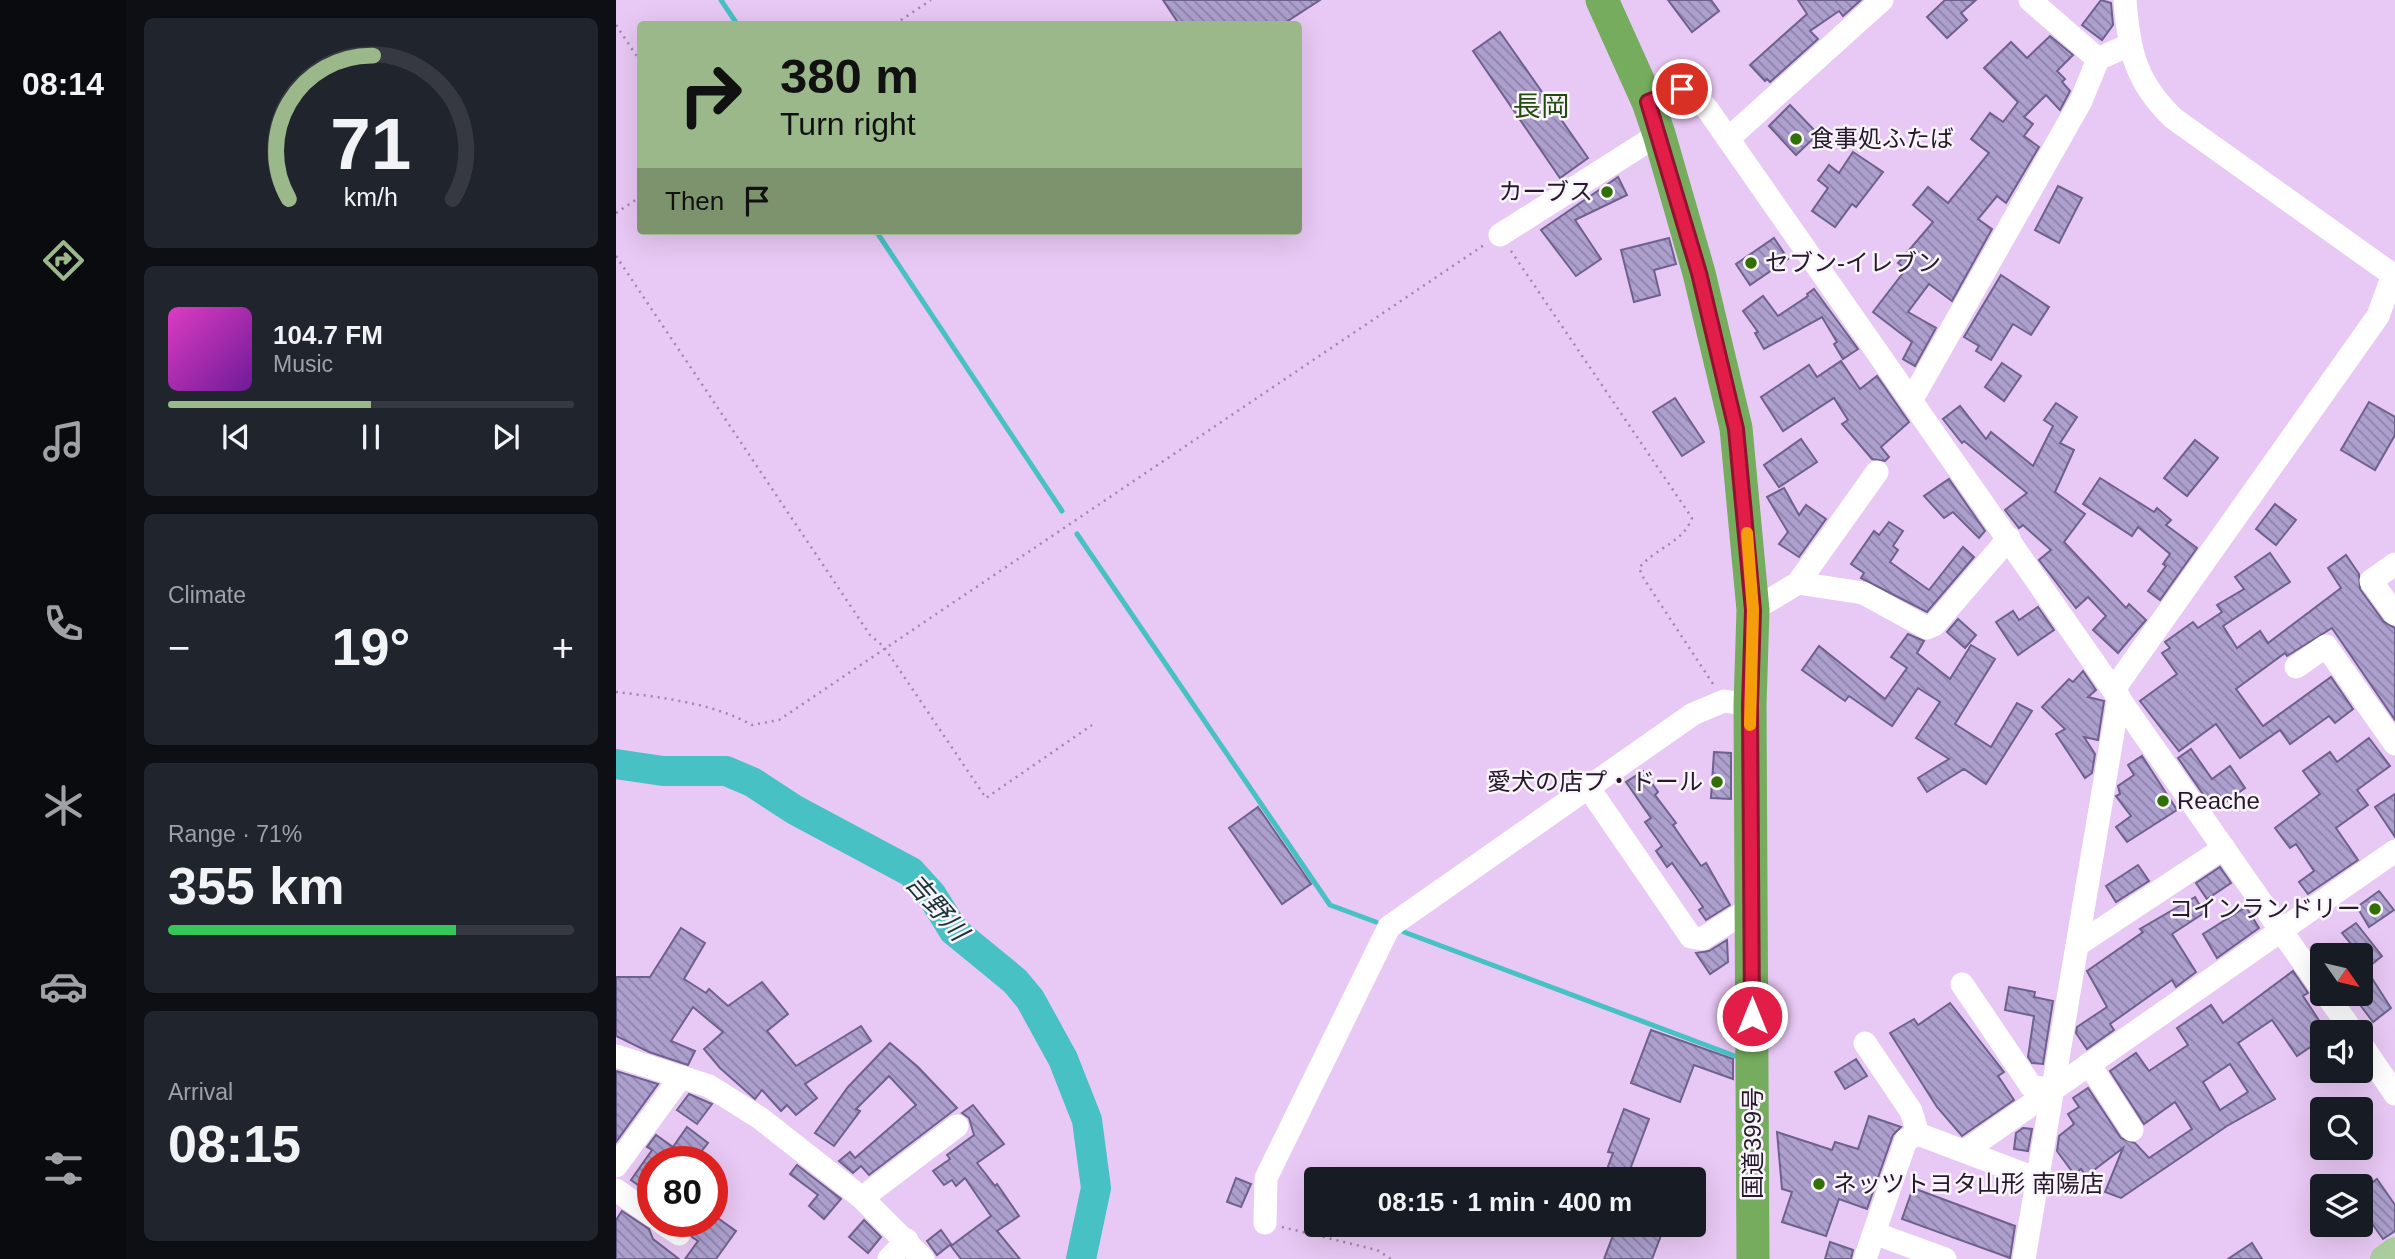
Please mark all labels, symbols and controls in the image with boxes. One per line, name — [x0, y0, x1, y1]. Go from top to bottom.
icon: right — [665, 49, 756, 140]
text: 380 m — [780, 49, 919, 103]
pin — [1652, 59, 1712, 119]
text: 08:14 — [22, 66, 104, 102]
icon: arrive — [1663, 70, 1701, 108]
district label: 長岡 — [1513, 91, 1569, 122]
text: 71 — [331, 103, 411, 184]
text: Turn right — [780, 106, 916, 142]
place label: 食事処ふたば — [1810, 125, 1954, 152]
marker: 食事処ふたば — [1788, 131, 1804, 147]
place label: カーブス — [1498, 178, 1593, 205]
icon: arrive — [738, 182, 776, 220]
text: km/h — [344, 183, 398, 211]
marker: カーブス — [1599, 184, 1615, 200]
text: Then — [665, 186, 724, 216]
icon: directions — [39, 236, 88, 285]
place label: セブン-イレブン — [1765, 249, 1941, 276]
marker: セブン-イレブン — [1743, 255, 1759, 271]
text: 104.7 FM — [273, 320, 383, 350]
text: Music — [273, 351, 333, 377]
icon: music — [39, 417, 88, 466]
icon: previous — [217, 418, 255, 456]
icon: pause — [352, 418, 390, 456]
icon: next — [487, 418, 525, 456]
text: Climate — [168, 582, 246, 608]
icon: phone — [39, 599, 88, 648]
text: 19° — [332, 618, 410, 676]
text: − — [168, 627, 190, 669]
text: + — [552, 627, 574, 669]
place label: 愛犬の店プ・ドール — [1487, 768, 1703, 795]
marker: 愛犬の店プ・ドール — [1709, 774, 1725, 790]
icon: climate — [39, 781, 88, 830]
place label: Reache — [2177, 787, 2260, 814]
marker: Reache — [2155, 793, 2171, 809]
text: Range · 71% — [168, 821, 302, 847]
text: 355 km — [168, 857, 344, 915]
water label: 吉野川 — [900, 868, 976, 949]
place label: コインランドリー — [2169, 895, 2361, 922]
marker: コインランドリー — [2367, 901, 2383, 917]
north arrow — [2310, 943, 2373, 1006]
map controls — [2310, 943, 2373, 1237]
icon: car — [39, 962, 88, 1011]
position arrow — [1715, 979, 1789, 1053]
button: sound — [2310, 1020, 2373, 1083]
text: Arrival — [168, 1079, 233, 1105]
street label: 国道399号 — [1739, 1087, 1766, 1199]
button: search — [2310, 1097, 2373, 1160]
text: 08:15 — [168, 1115, 301, 1173]
icon: filters — [39, 1144, 88, 1193]
speed limit sign: 80 — [637, 1146, 728, 1237]
place label: ネッツトヨタ山形 南陽店 — [1833, 1170, 2104, 1197]
button: layers — [2310, 1174, 2373, 1237]
marker: ネッツトヨタ山形 南陽店 — [1811, 1176, 1827, 1192]
text: 08:15 · 1 min · 400 m — [1378, 1187, 1632, 1217]

